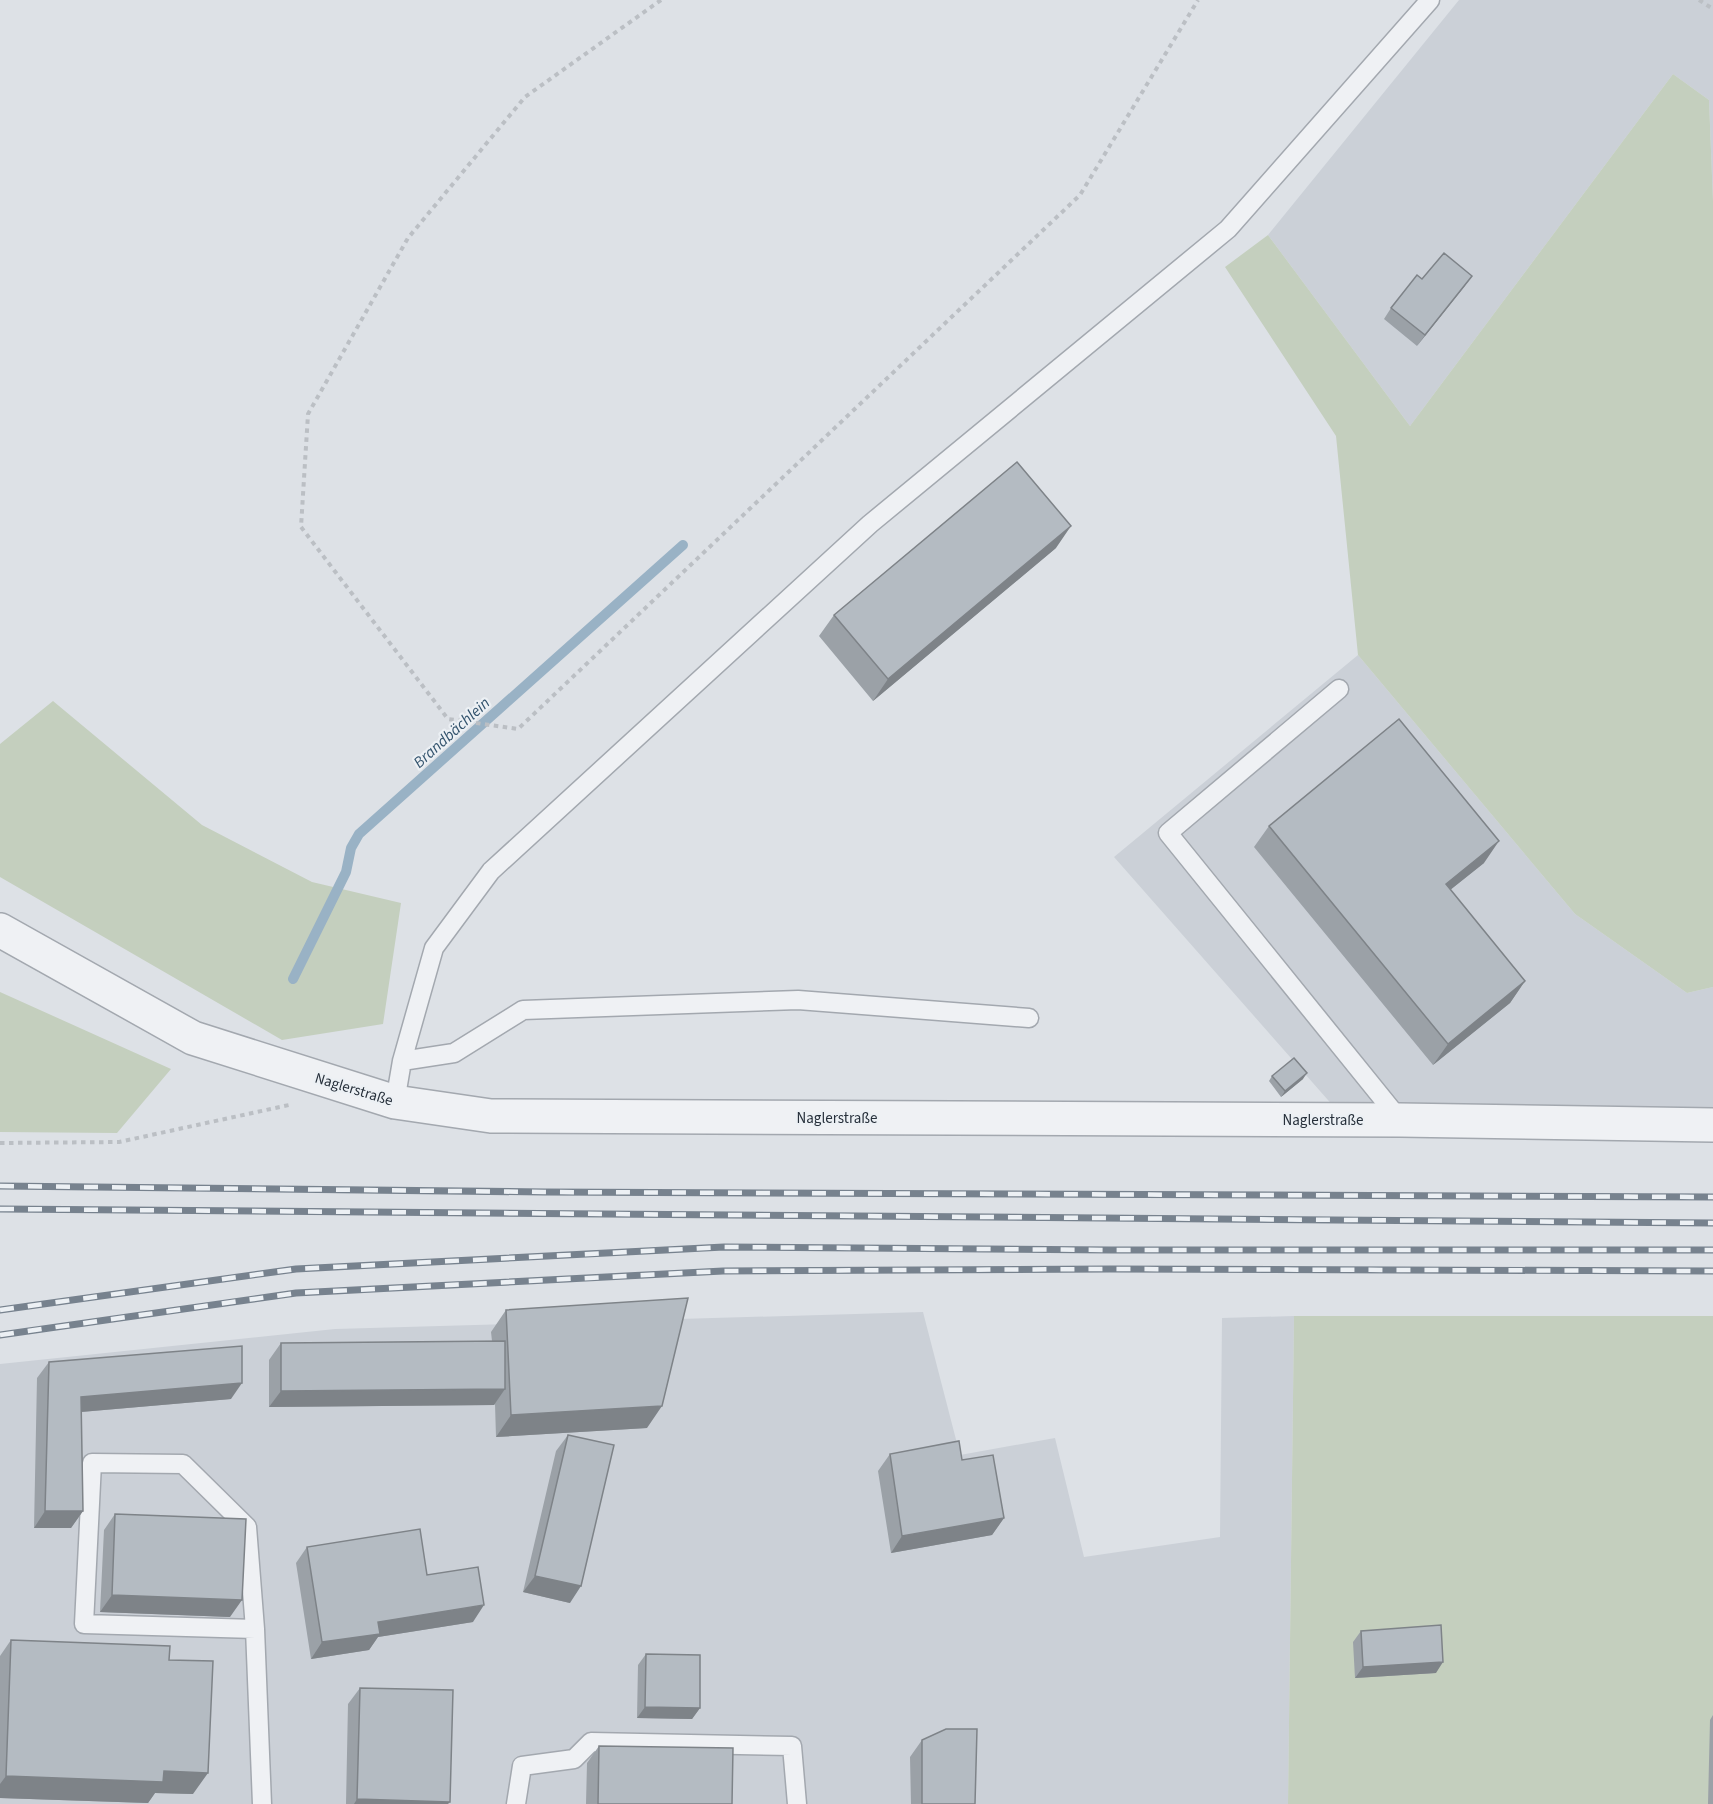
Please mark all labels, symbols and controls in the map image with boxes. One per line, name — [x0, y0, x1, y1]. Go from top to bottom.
water label: Brandbächlein — [409, 692, 495, 773]
street label: Naglerstraße — [312, 1068, 396, 1111]
street label: Naglerstraße — [797, 1108, 877, 1129]
street label: Naglerstraße — [1283, 1110, 1363, 1131]

